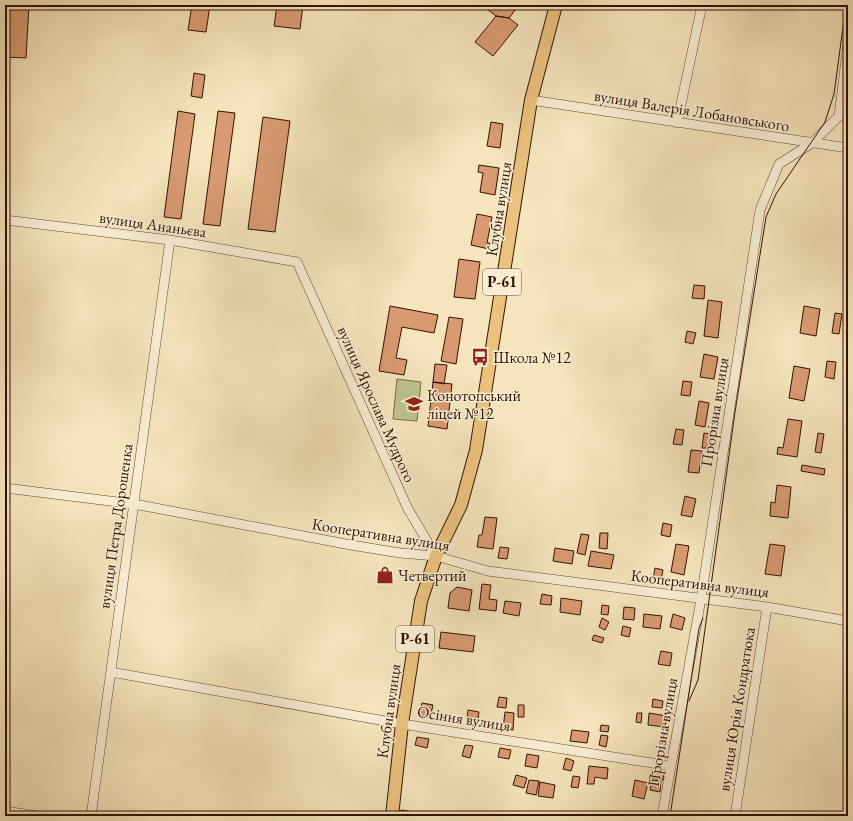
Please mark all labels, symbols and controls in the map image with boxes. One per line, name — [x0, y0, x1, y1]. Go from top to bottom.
street label: вулиця Валерія Лобановського — [593, 85, 791, 136]
street label: Клубна вулиця — [481, 160, 516, 258]
street label: вулиця Ананьєва — [98, 207, 208, 242]
road number: Р-61 — [483, 269, 521, 295]
street label: вулиця Ярослава Мудрого — [333, 323, 421, 486]
bus stop icon: Школа №12 — [470, 347, 490, 367]
place label: Школа №12 — [493, 347, 571, 368]
street label: Прорізна вулиця — [695, 356, 734, 468]
place label: Конотопський ліцей №12 — [427, 385, 522, 424]
school or university icon: Конотопський ліцей №12 — [404, 394, 424, 414]
street label: вулиця Петра Дорошенка — [94, 442, 138, 610]
street label: Кооперативна вулиця — [311, 513, 451, 556]
shop icon: Четвертий — [375, 565, 395, 585]
place label: Четвертий — [398, 565, 467, 586]
street label: Кооперативна вулиця — [630, 565, 770, 602]
street label: вулиця Юрія Кондратюка — [713, 625, 760, 793]
road number: Р-61 — [396, 626, 434, 652]
street label: Клубна вулиця — [371, 662, 406, 760]
street label: Прорізна вулиця — [643, 676, 682, 788]
street label: Осіння вулиця — [416, 701, 512, 736]

